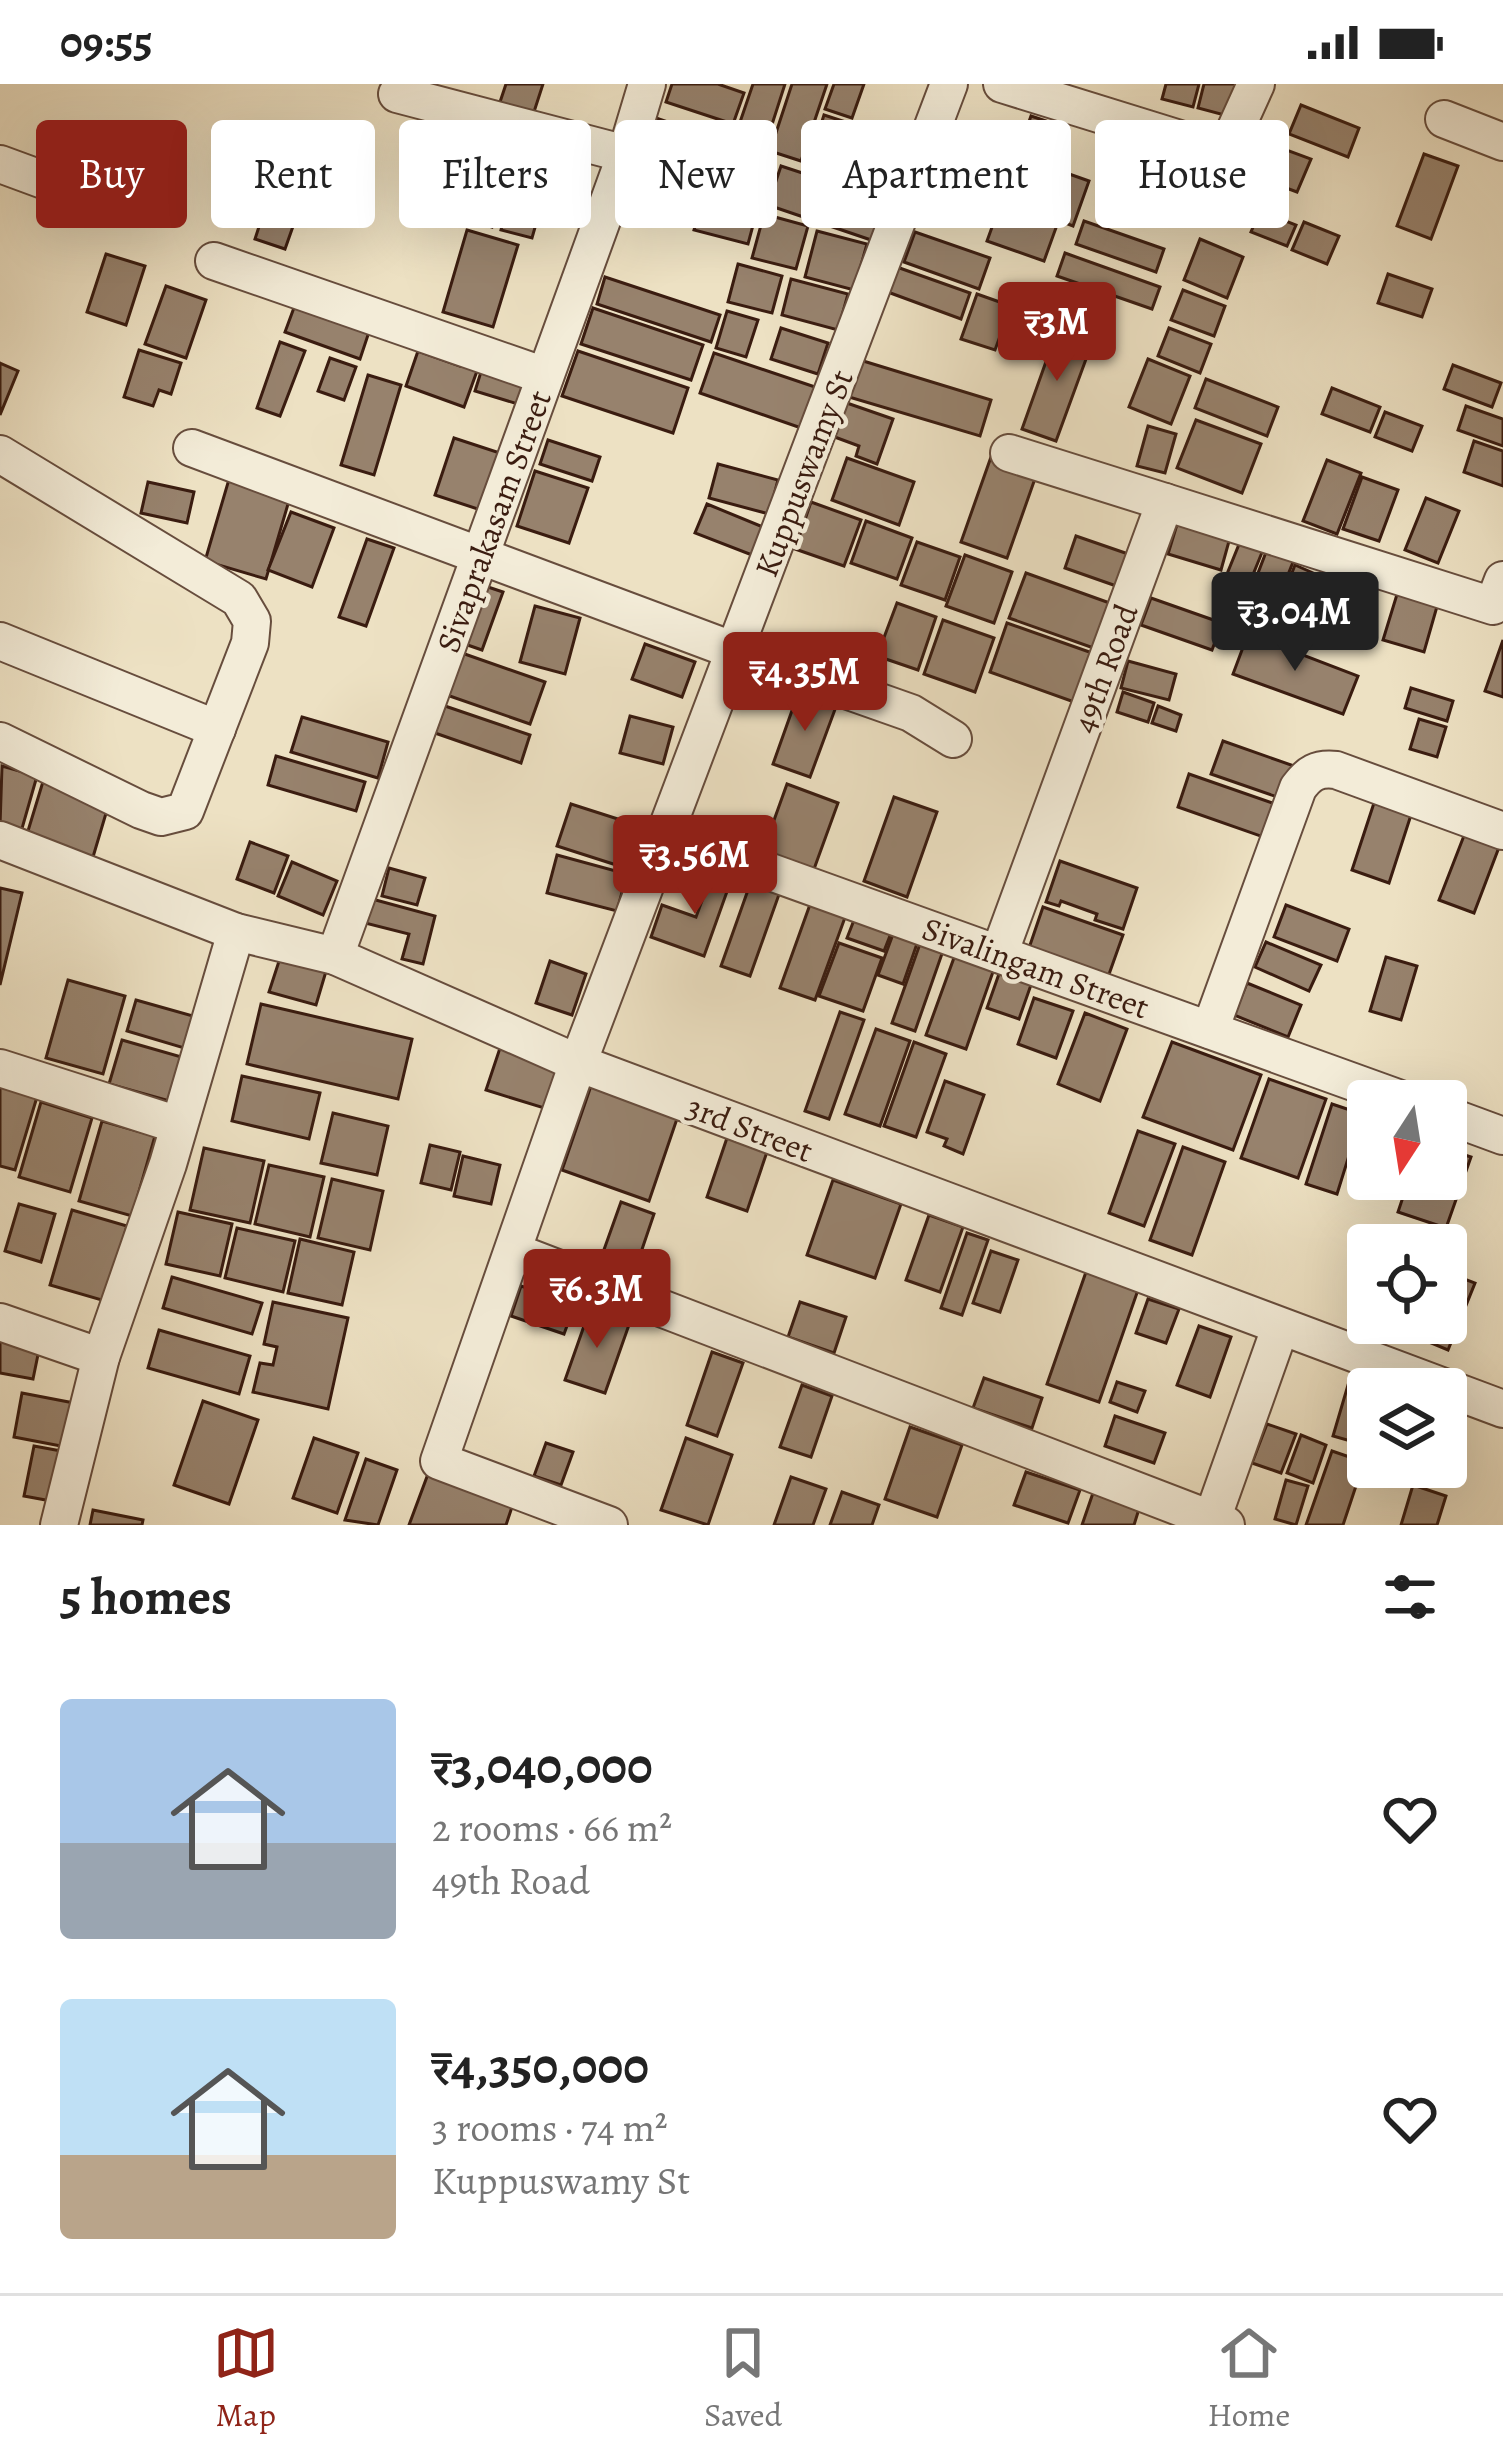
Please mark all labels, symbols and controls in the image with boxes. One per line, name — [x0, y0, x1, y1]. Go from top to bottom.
text: 09:55 — [60, 11, 153, 73]
chip: Buy — [36, 120, 187, 228]
chip: Rent — [211, 120, 375, 228]
chip: Filters — [399, 120, 591, 228]
chip: New — [615, 120, 777, 228]
chip: Apartment — [801, 120, 1071, 228]
chip: House — [1095, 120, 1289, 228]
pin: ₹3M — [999, 282, 1115, 384]
text: ₹3M — [1025, 294, 1089, 347]
street label: Kuppuswamy St — [743, 363, 864, 583]
street label: Sivaprakasam Street — [425, 384, 562, 659]
pin: ₹3.04M — [1197, 572, 1393, 674]
text: ₹3.04M — [1239, 584, 1351, 637]
street label: 49th Road — [1060, 597, 1149, 739]
pin: ₹4.35M — [707, 632, 903, 734]
text: ₹4.35M — [750, 644, 860, 697]
pin: ₹3.56M — [597, 815, 793, 917]
text: ₹3.56M — [640, 827, 750, 880]
street label: Sivalingam Street — [916, 906, 1155, 1029]
north arrow — [1347, 1080, 1467, 1200]
map controls — [1347, 1080, 1467, 1488]
street label: 3rd Street — [680, 1084, 819, 1173]
button: locate — [1347, 1224, 1467, 1344]
pin: ₹6.3M — [513, 1249, 681, 1351]
text: ₹6.3M — [550, 1261, 644, 1314]
button: layers — [1347, 1368, 1467, 1488]
text: 5 homes — [60, 1562, 232, 1632]
icon: filters — [1377, 1564, 1443, 1630]
text: ₹3,040,000 — [432, 1731, 653, 1801]
icon: home — [156, 1747, 300, 1891]
icon: heart — [1377, 1786, 1443, 1852]
text: 2 rooms · 66 m² — [432, 1801, 672, 1854]
text: 49th Road — [432, 1854, 590, 1907]
text: ₹4,350,000 — [432, 2031, 649, 2101]
icon: home — [156, 2047, 300, 2191]
icon: heart — [1377, 2086, 1443, 2152]
text: 3 rooms · 74 m² — [432, 2101, 668, 2154]
text: Kuppuswamy St — [432, 2154, 690, 2207]
tab: Map — [213, 2320, 279, 2437]
tab: Saved — [704, 2320, 782, 2437]
tab: Home — [1207, 2320, 1290, 2437]

